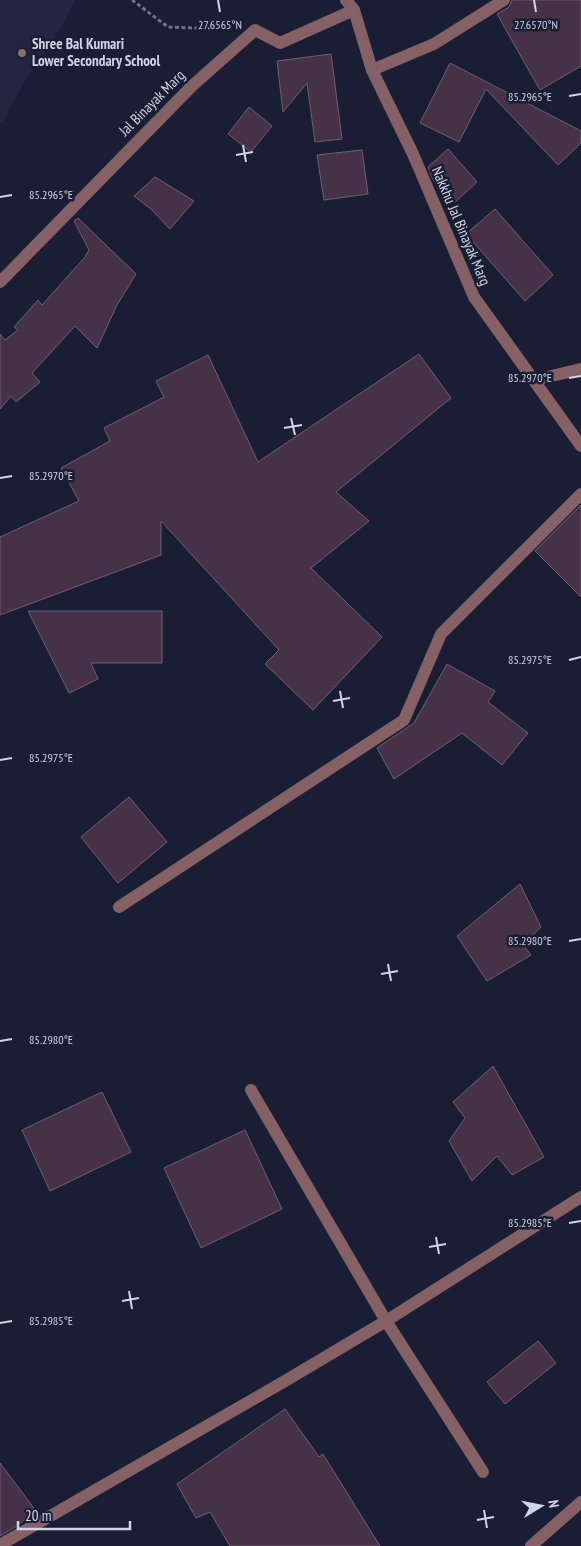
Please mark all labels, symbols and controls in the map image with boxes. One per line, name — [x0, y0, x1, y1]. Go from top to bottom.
text: 27.6565°N — [198, 17, 242, 32]
text: 27.6570°N — [514, 17, 558, 32]
place label: Shree Bal Kumari Lower Secondary School — [32, 34, 161, 70]
marker: Shree Bal Kumari Lower Secondary School — [16, 47, 28, 59]
street label: Jal Binayak Marg — [114, 66, 189, 140]
text: 85.2965°E — [508, 89, 552, 104]
street label: Nakkhu Jal Binayak Marg — [428, 163, 495, 288]
text: 85.2965°E — [29, 187, 73, 202]
text: 85.2970°E — [508, 370, 552, 385]
text: 85.2970°E — [29, 468, 73, 483]
text: 85.2975°E — [508, 652, 552, 667]
text: 85.2975°E — [29, 750, 73, 765]
text: 85.2980°E — [508, 933, 552, 948]
text: 85.2980°E — [29, 1032, 73, 1047]
text: 85.2985°E — [508, 1215, 552, 1230]
text: 85.2985°E — [29, 1313, 73, 1328]
north arrow — [516, 1481, 566, 1531]
scale bar — [18, 1498, 130, 1530]
text: N — [544, 1498, 563, 1509]
text: 20 m — [25, 1506, 51, 1525]

